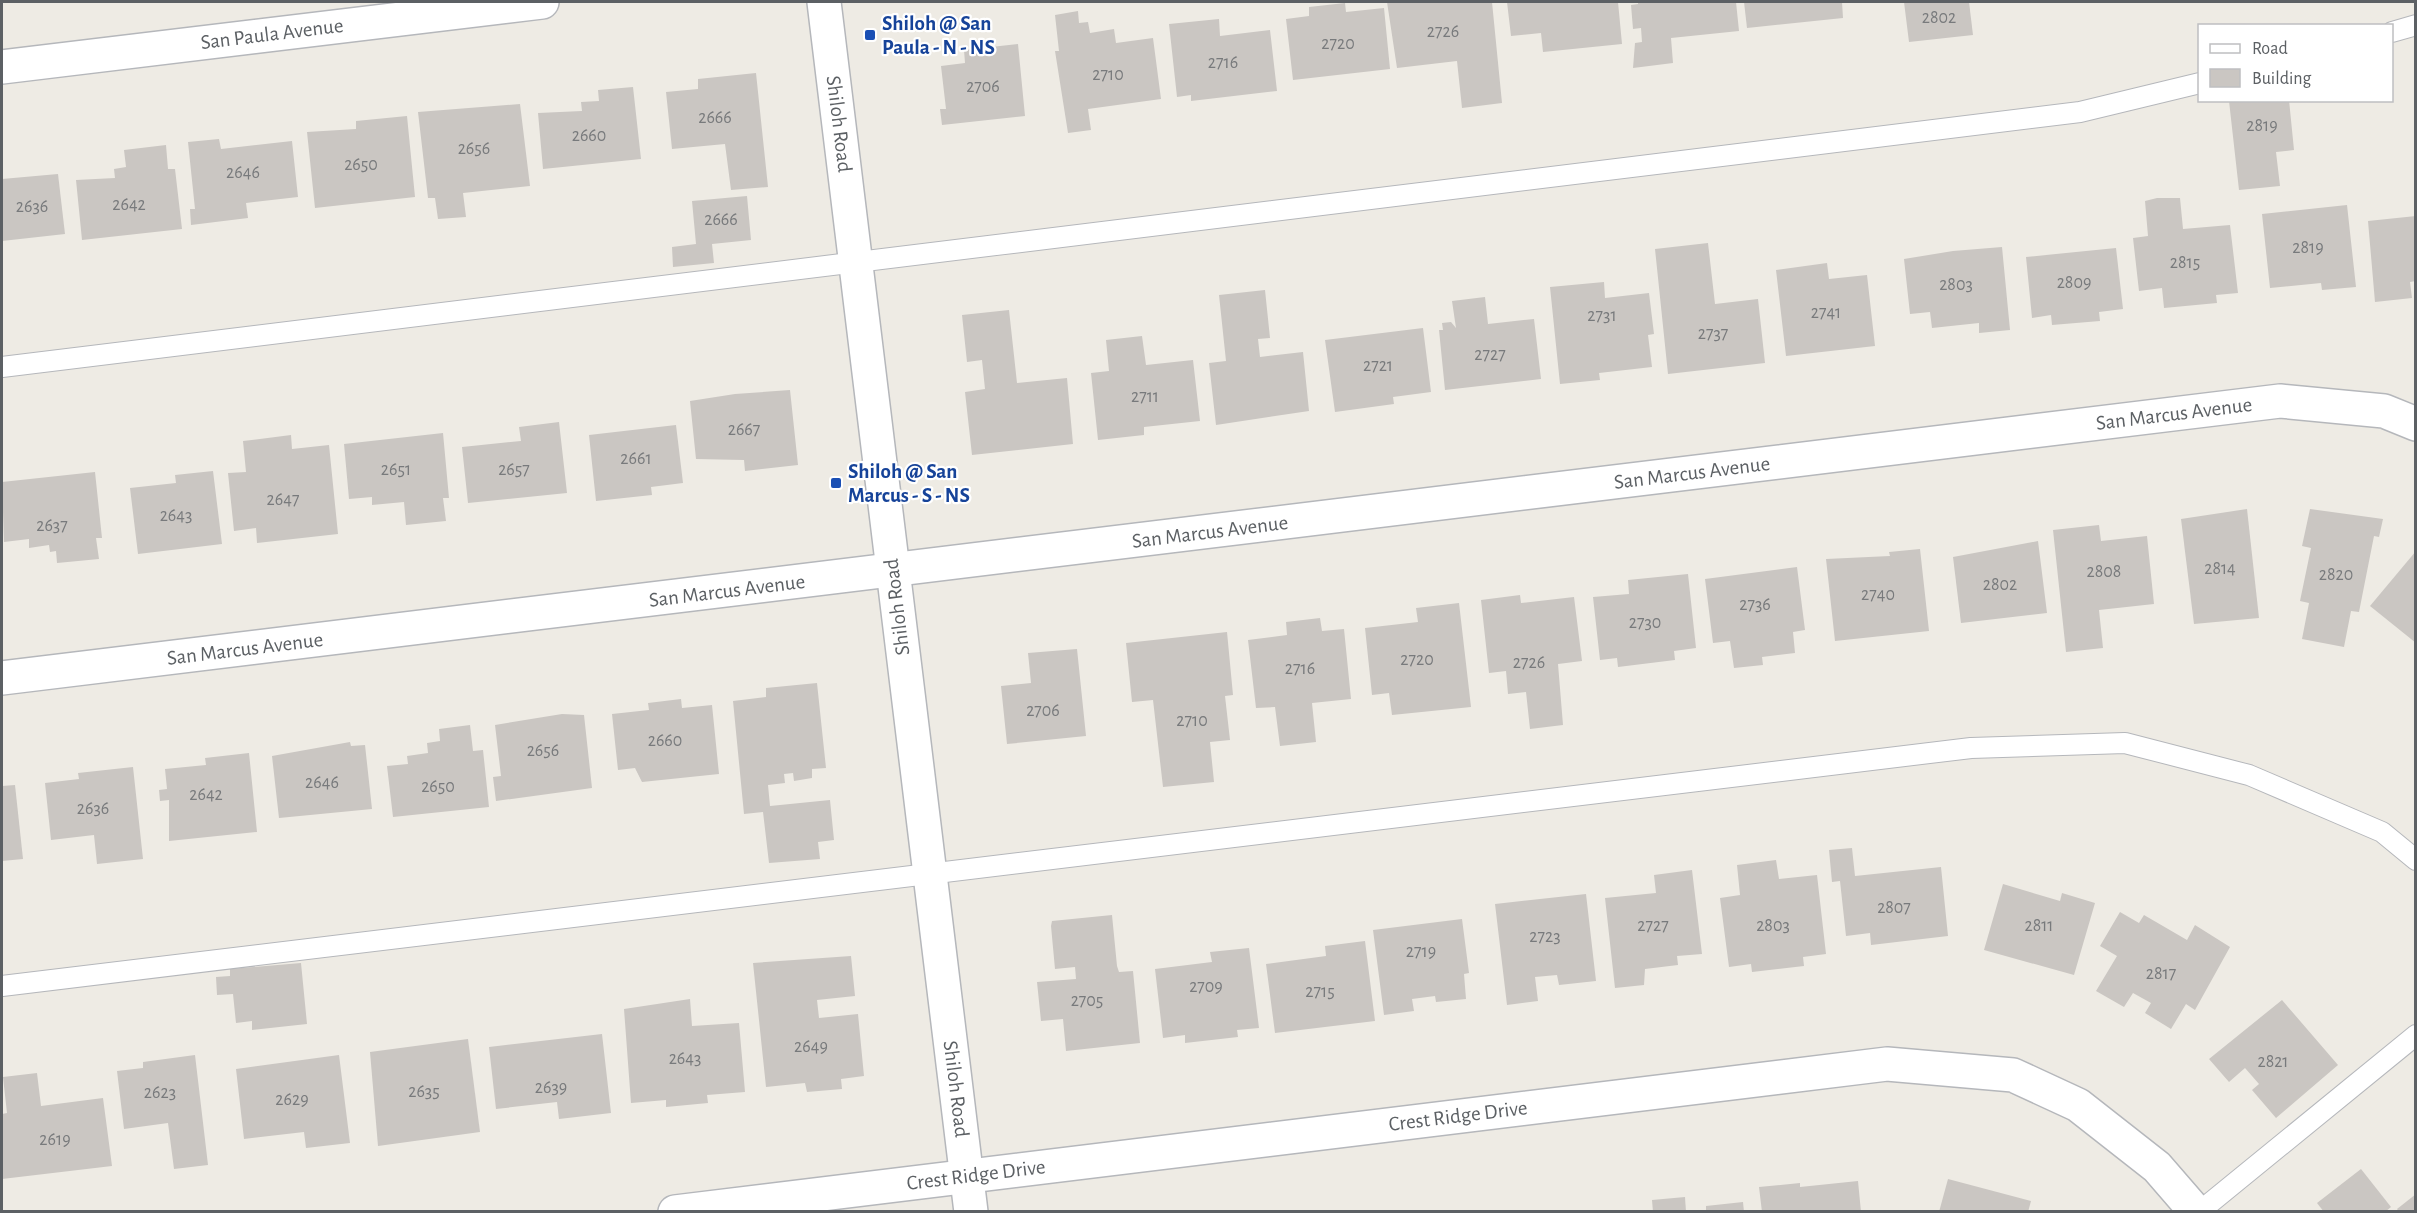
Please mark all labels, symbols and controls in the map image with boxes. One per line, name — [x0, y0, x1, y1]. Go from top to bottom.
house number: 2802 — [1922, 9, 1956, 27]
place label: Shiloh @ San Paula - N - NS — [882, 13, 995, 58]
street label: San Paula Avenue — [199, 15, 345, 53]
house number: 2726 — [1427, 23, 1459, 41]
legend — [2198, 24, 2393, 102]
marker: Shiloh @ San Paula - N - NS — [863, 28, 877, 42]
house number: 2720 — [1321, 35, 1355, 53]
text: Road — [2252, 40, 2288, 58]
house number: 2716 — [1208, 54, 1238, 72]
house number: 2710 — [1092, 66, 1124, 84]
text: Building — [2252, 70, 2312, 88]
street label: Shiloh Road — [823, 74, 855, 174]
house number: 2706 — [966, 78, 1000, 96]
house number: 2666 — [698, 109, 732, 127]
house number: 2819 — [2246, 117, 2278, 135]
house number: 2660 — [572, 127, 606, 145]
house number: 2656 — [458, 140, 490, 158]
house number: 2650 — [344, 156, 378, 174]
house number: 2646 — [226, 164, 260, 182]
house number: 2642 — [112, 196, 146, 214]
house number: 2636 — [16, 198, 48, 216]
house number: 2666 — [704, 211, 738, 229]
house number: 2819 — [2292, 239, 2324, 257]
house number: 2815 — [2170, 254, 2200, 272]
house number: 2809 — [2057, 274, 2091, 292]
house number: 2803 — [1939, 276, 1973, 294]
house number: 2741 — [1811, 304, 1841, 322]
house number: 2731 — [1587, 307, 1617, 325]
house number: 2737 — [1698, 325, 1728, 343]
house number: 2727 — [1474, 346, 1506, 364]
house number: 2721 — [1363, 357, 1393, 375]
house number: 2711 — [1131, 388, 1159, 406]
street label: San Marcus Avenue — [2095, 394, 2253, 434]
house number: 2667 — [728, 421, 760, 439]
house number: 2661 — [620, 450, 652, 468]
street label: San Marcus Avenue — [1613, 453, 1771, 493]
house number: 2651 — [381, 461, 411, 479]
house number: 2657 — [498, 461, 530, 479]
place label: Shiloh @ San Marcus - S - NS — [848, 461, 970, 506]
marker: Shiloh @ San Marcus - S - NS — [829, 476, 843, 490]
house number: 2647 — [267, 491, 299, 509]
house number: 2643 — [160, 507, 192, 525]
street label: San Marcus Avenue — [1131, 512, 1289, 552]
house number: 2637 — [36, 517, 68, 535]
street label: Shiloh Road — [881, 557, 913, 657]
house number: 2814 — [2204, 560, 2236, 578]
house number: 2808 — [2087, 563, 2121, 581]
house number: 2820 — [2319, 566, 2353, 584]
street label: San Marcus Avenue — [648, 571, 806, 611]
house number: 2802 — [1983, 576, 2017, 594]
house number: 2740 — [1861, 586, 1895, 604]
house number: 2736 — [1739, 596, 1771, 614]
house number: 2730 — [1629, 614, 1661, 632]
street label: San Marcus Avenue — [166, 629, 324, 669]
house number: 2720 — [1400, 651, 1434, 669]
house number: 2726 — [1513, 654, 1545, 672]
house number: 2716 — [1285, 660, 1315, 678]
house number: 2706 — [1026, 702, 1060, 720]
house number: 2710 — [1176, 712, 1208, 730]
house number: 2660 — [648, 732, 682, 750]
house number: 2656 — [527, 742, 559, 760]
house number: 2646 — [305, 774, 339, 792]
house number: 2650 — [421, 778, 455, 796]
house number: 2642 — [189, 786, 223, 804]
house number: 2636 — [77, 800, 109, 818]
house number: 2807 — [1877, 899, 1911, 917]
house number: 2727 — [1637, 917, 1669, 935]
house number: 2803 — [1756, 917, 1790, 935]
house number: 2811 — [2024, 917, 2054, 935]
house number: 2723 — [1529, 928, 1561, 946]
house number: 2719 — [1406, 943, 1436, 961]
house number: 2817 — [2146, 965, 2176, 983]
house number: 2709 — [1189, 978, 1223, 996]
house number: 2715 — [1305, 983, 1335, 1001]
house number: 2705 — [1071, 992, 1103, 1010]
house number: 2649 — [794, 1038, 828, 1056]
street label: Shiloh Road — [940, 1039, 972, 1139]
house number: 2643 — [669, 1050, 701, 1068]
house number: 2821 — [2257, 1053, 2289, 1071]
house number: 2639 — [535, 1079, 567, 1097]
house number: 2635 — [408, 1083, 440, 1101]
house number: 2623 — [144, 1084, 176, 1102]
house number: 2629 — [275, 1091, 309, 1109]
street label: Crest Ridge Drive — [1387, 1097, 1529, 1135]
house number: 2619 — [39, 1131, 71, 1149]
street label: Crest Ridge Drive — [905, 1156, 1047, 1194]

